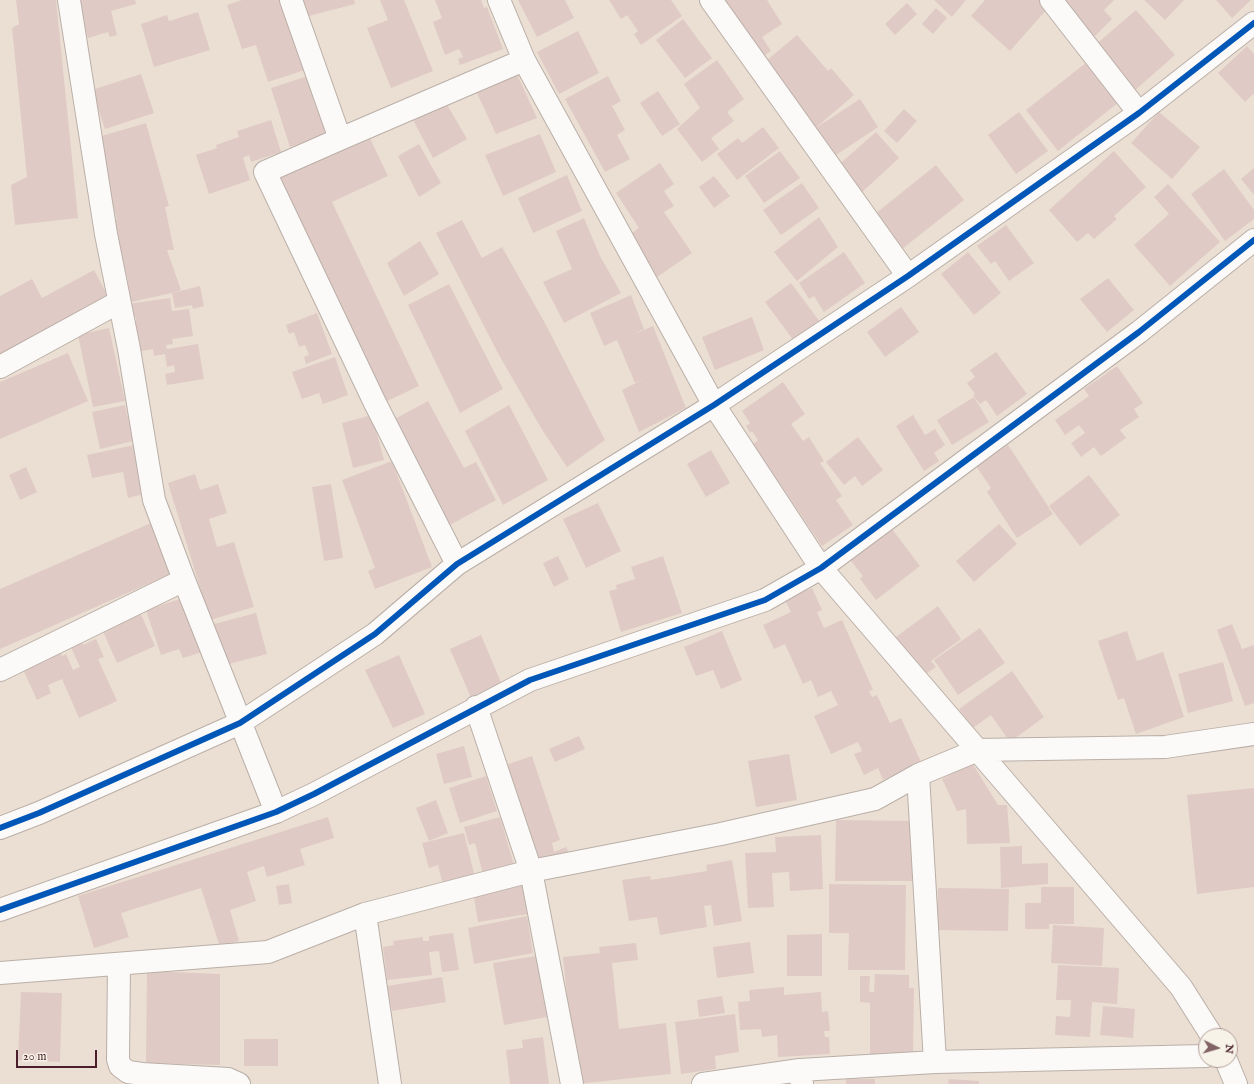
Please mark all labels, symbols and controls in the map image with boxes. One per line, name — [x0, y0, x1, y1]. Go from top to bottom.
north arrow — [1198, 1028, 1238, 1068]
scale bar — [18, 1042, 99, 1068]
text: N — [1222, 1044, 1236, 1054]
text: 20 m — [23, 1049, 46, 1064]

